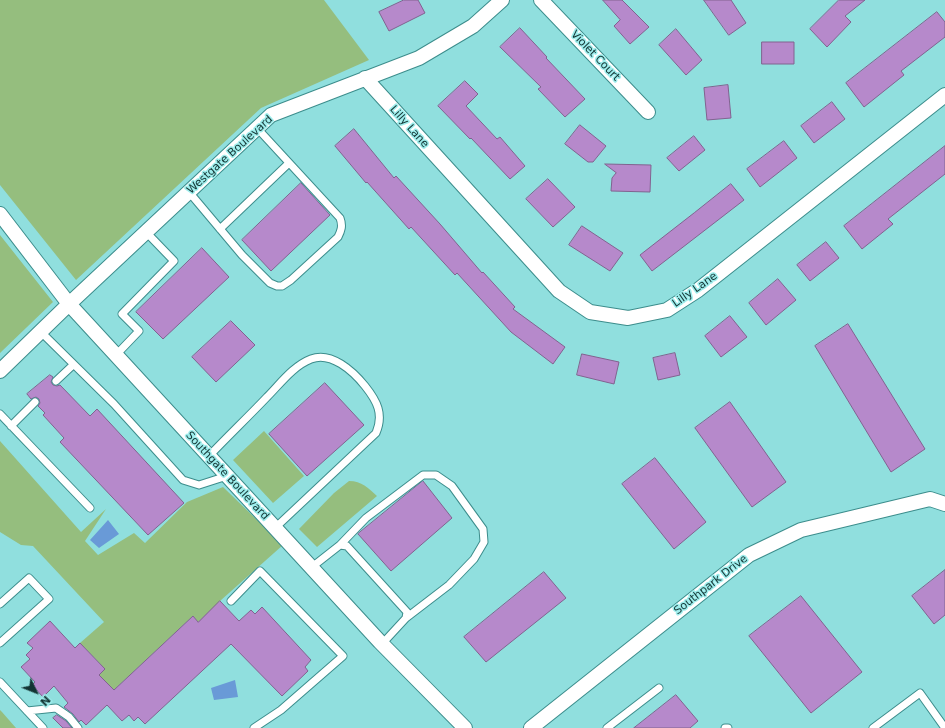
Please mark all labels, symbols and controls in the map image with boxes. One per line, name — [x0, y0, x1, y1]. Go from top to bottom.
street label: Violet Court — [568, 28, 622, 84]
street label: Lilly Lane — [387, 103, 431, 151]
street label: Westgate Boulevard — [184, 113, 276, 197]
street label: Lilly Lane — [670, 270, 720, 310]
street label: Southgate Boulevard — [183, 429, 271, 523]
street label: Southpark Drive — [672, 552, 750, 618]
north arrow — [16, 672, 56, 712]
text: N — [37, 693, 53, 708]

